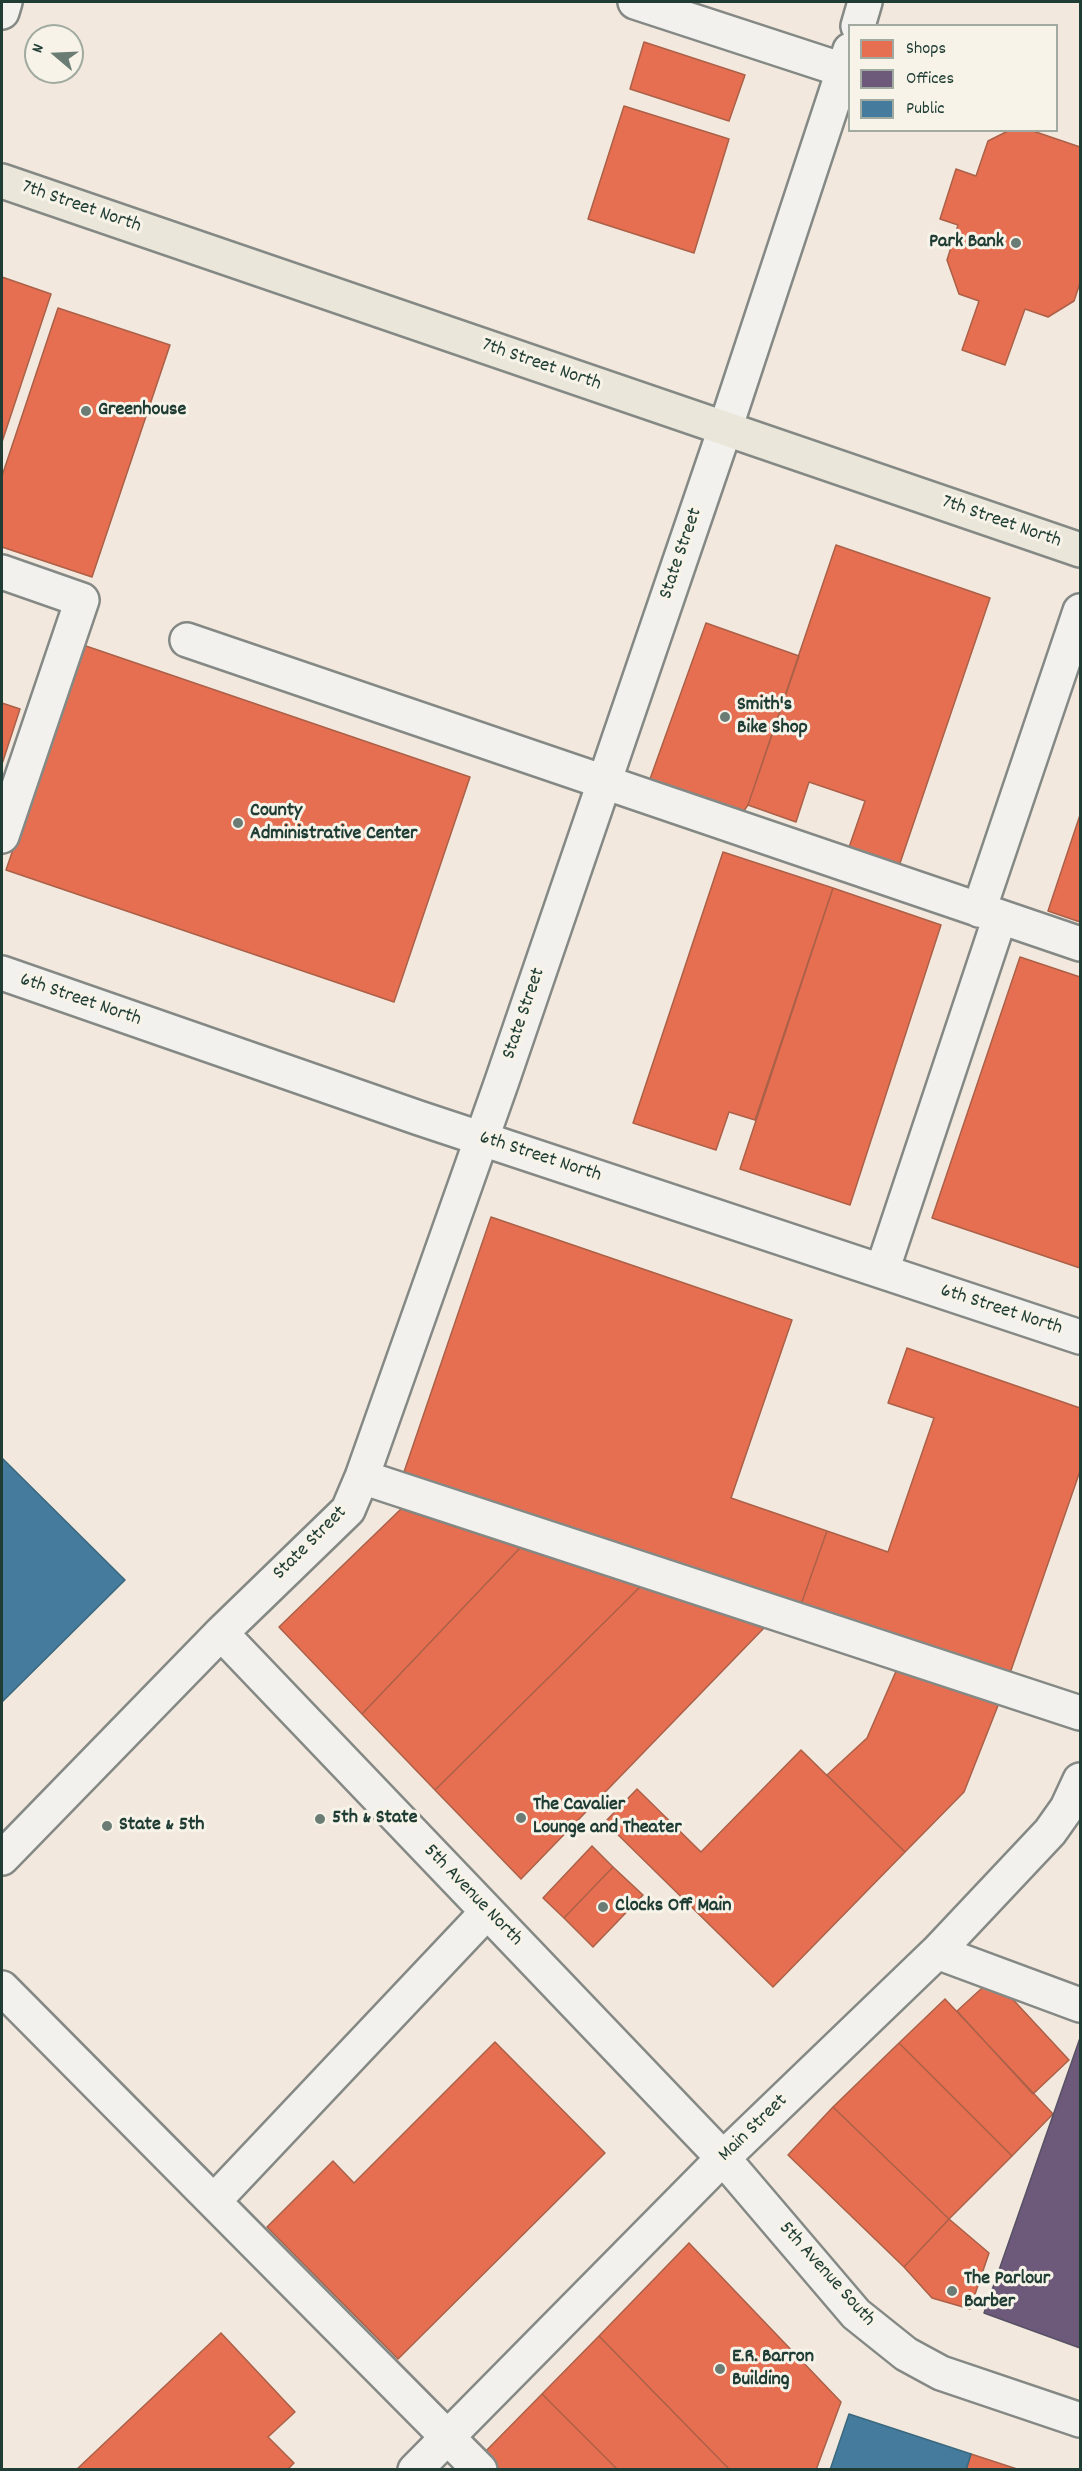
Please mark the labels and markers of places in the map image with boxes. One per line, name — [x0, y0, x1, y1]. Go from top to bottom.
place label: Park Bank — [929, 231, 1004, 255]
marker: Park Bank — [1009, 236, 1023, 250]
place label: Greenhouse — [98, 399, 186, 423]
marker: Greenhouse — [79, 404, 93, 418]
place label: Smith's Bike Shop — [737, 694, 808, 741]
marker: Smith's Bike Shop — [718, 710, 732, 724]
place label: County Administrative Center — [250, 800, 417, 847]
marker: County Administrative Center — [231, 816, 245, 830]
place label: The Cavalier Lounge and Theater — [533, 1794, 682, 1841]
place label: 5th & State — [332, 1807, 418, 1831]
marker: The Cavalier Lounge and Theater — [514, 1811, 528, 1825]
marker: 5th & State — [313, 1812, 327, 1826]
place label: State & 5th — [119, 1814, 205, 1838]
marker: State & 5th — [100, 1819, 114, 1833]
place label: Clocks Off Main — [615, 1895, 731, 1919]
marker: Clocks Off Main — [596, 1900, 610, 1914]
place label: The Parlour Barber — [964, 2268, 1050, 2315]
marker: The Parlour Barber — [945, 2284, 959, 2298]
place label: E.R. Barron Building — [732, 2346, 814, 2393]
marker: E.R. Barron Building — [713, 2362, 727, 2376]

